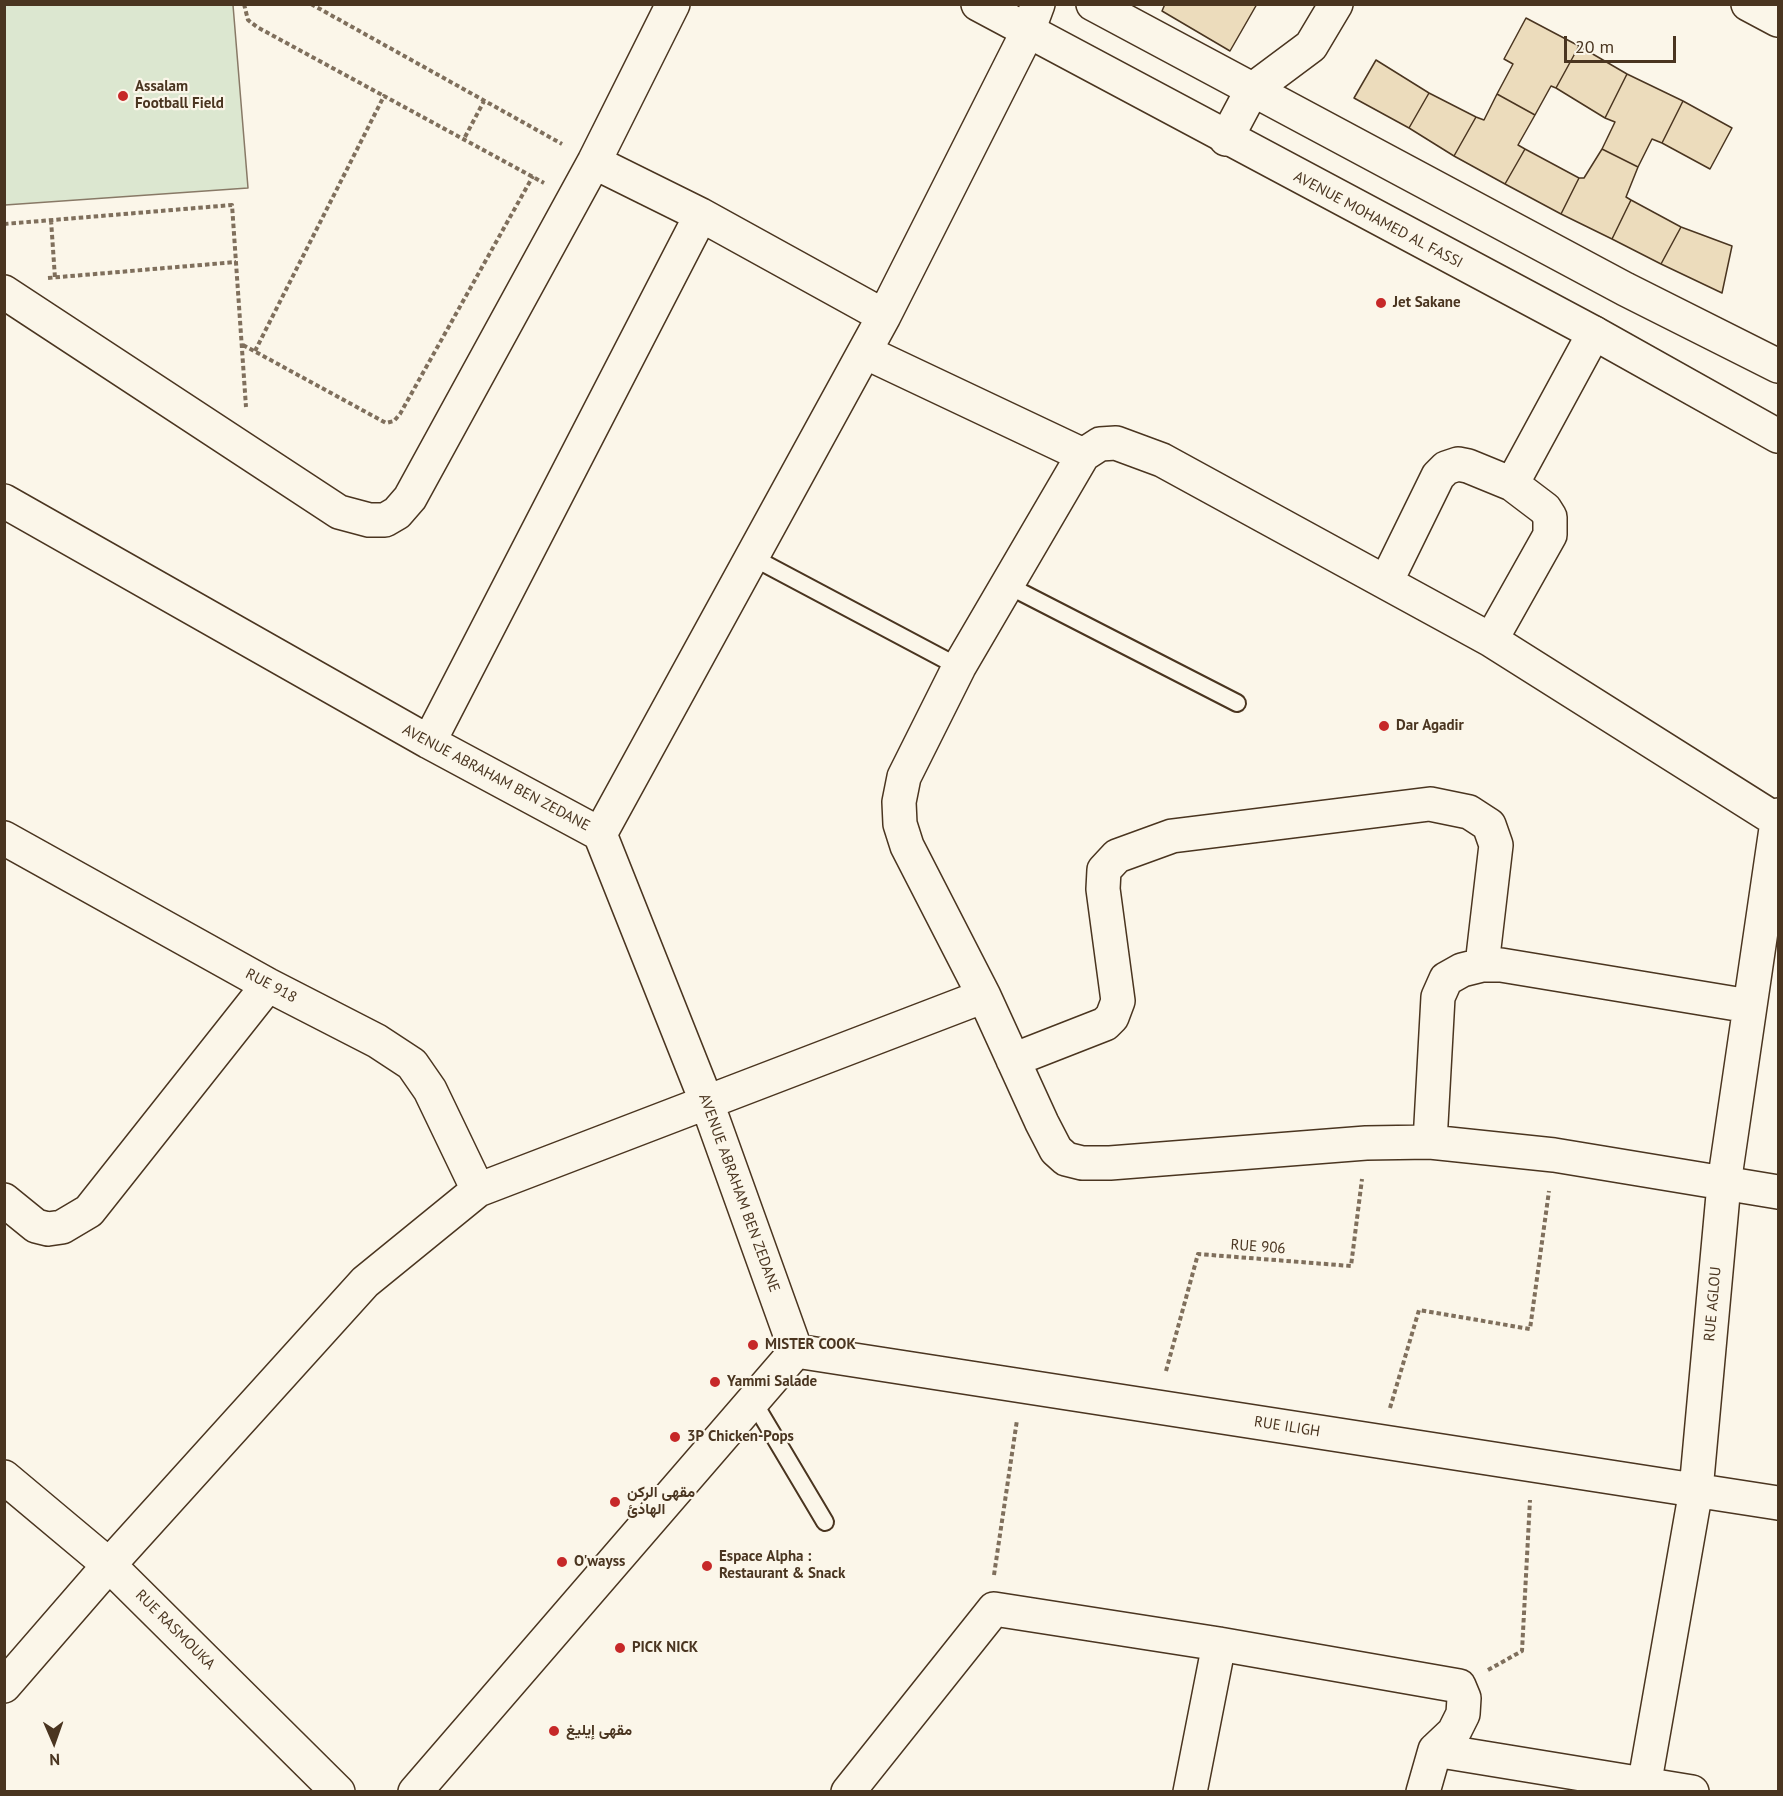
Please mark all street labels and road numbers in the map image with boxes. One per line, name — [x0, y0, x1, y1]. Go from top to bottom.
street label: AVENUE MOHAMED AL FASSI — [1290, 168, 1466, 272]
street label: AVENUE ABRAHAM BEN ZEDANE — [399, 721, 593, 835]
street label: RUE 918 — [242, 965, 300, 1007]
street label: AVENUE ABRAHAM BEN ZEDANE — [695, 1091, 783, 1295]
street label: RUE 906 — [1230, 1236, 1286, 1258]
street label: RUE AGLOU — [1701, 1266, 1725, 1342]
street label: RUE ILIGH — [1253, 1413, 1321, 1441]
street label: RUE RASMOUKA — [131, 1586, 219, 1674]

